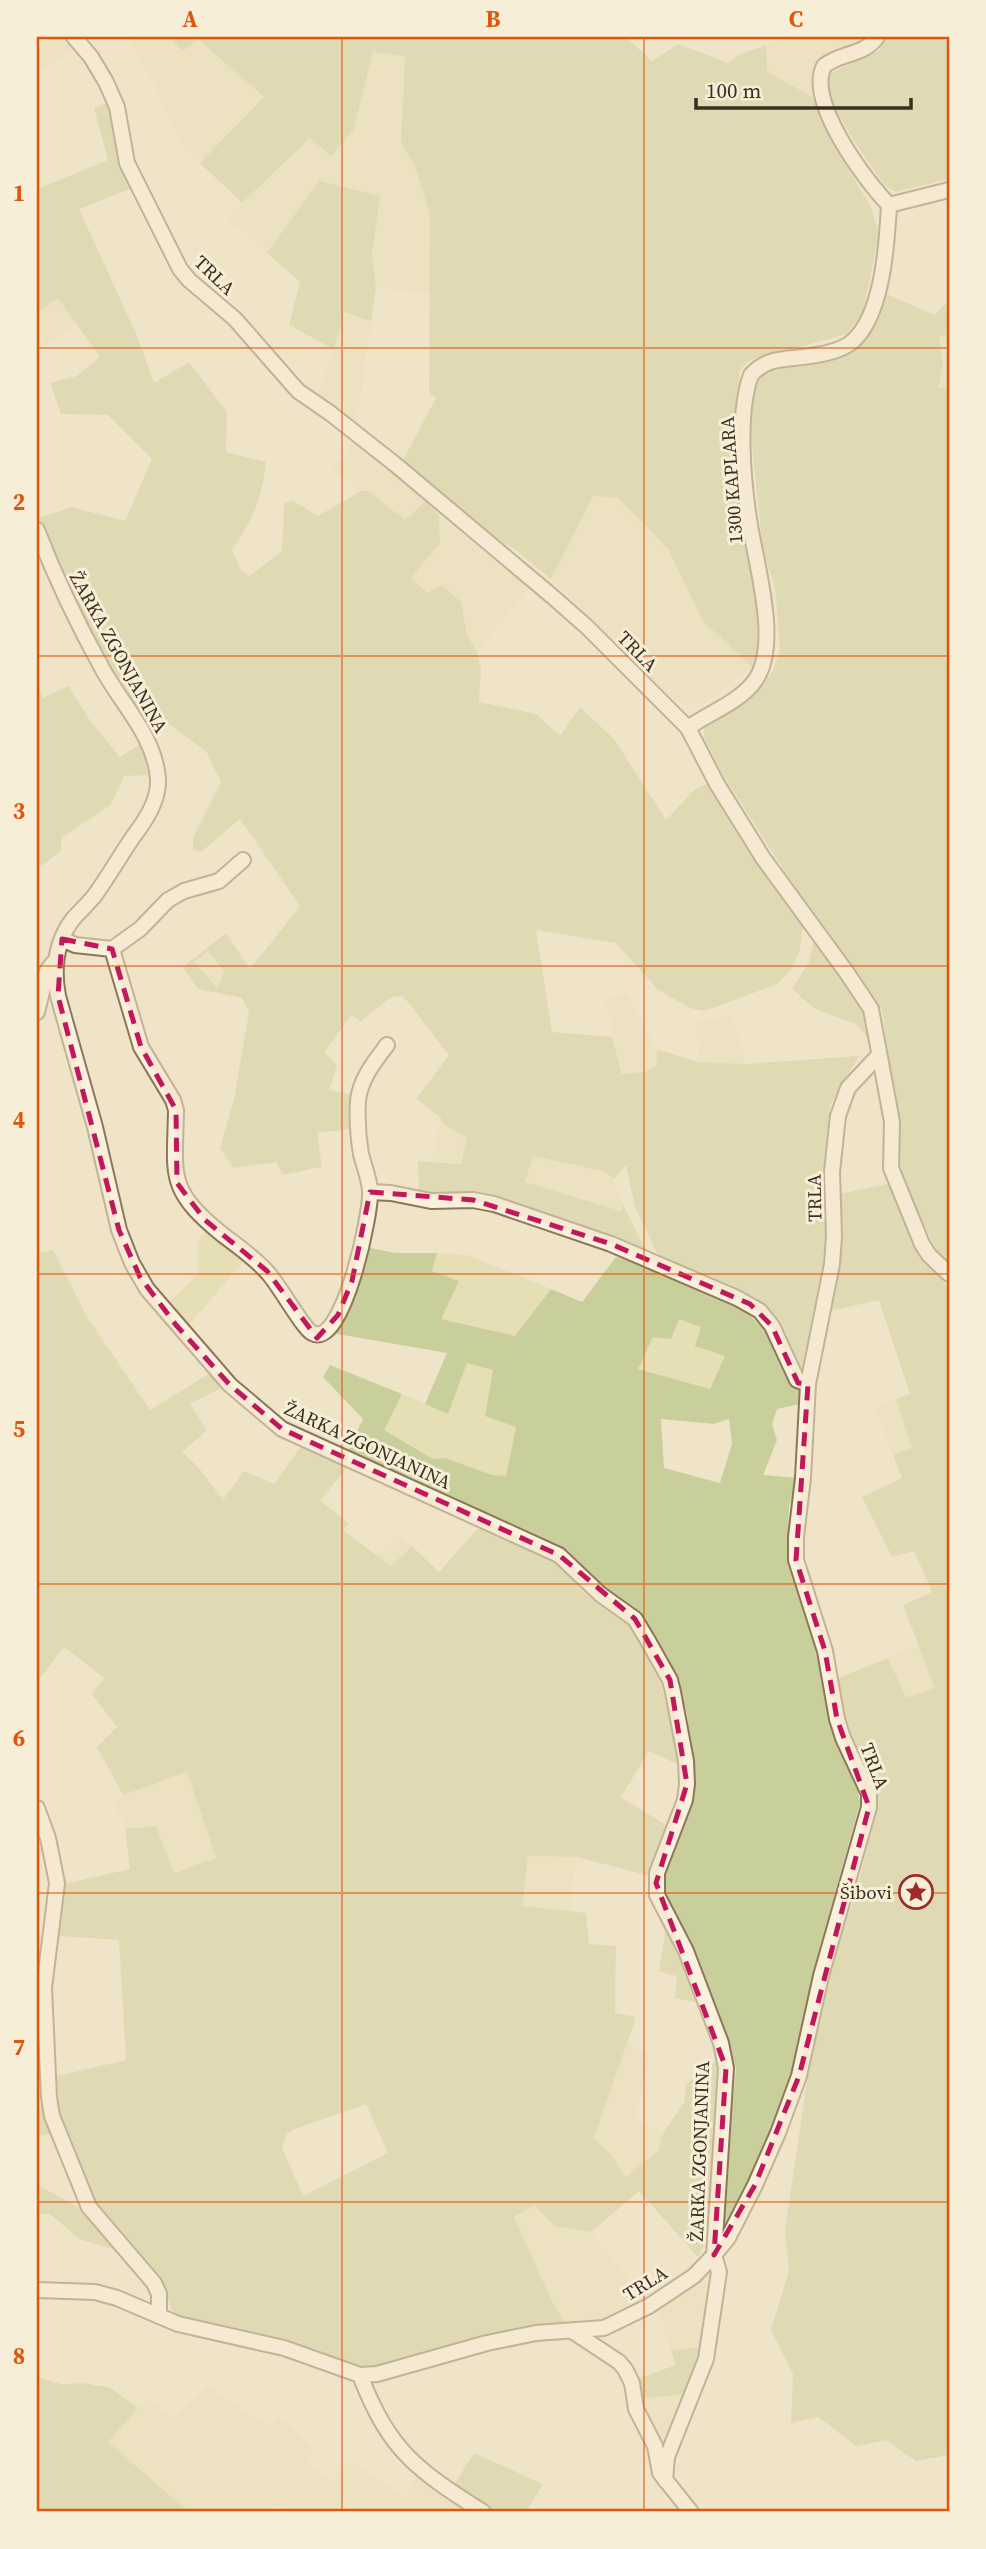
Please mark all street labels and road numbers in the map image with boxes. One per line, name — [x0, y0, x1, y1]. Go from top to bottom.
street label: TRLA — [189, 249, 241, 301]
street label: 1300 KAPLARA — [714, 415, 748, 545]
street label: ŽARKA ZGONJANINA — [64, 567, 174, 738]
street label: TRLA — [612, 625, 664, 677]
street label: TRLA — [801, 1174, 827, 1222]
street label: ŽARKA ZGONJANINA — [280, 1395, 456, 1495]
street label: TRLA — [854, 1739, 896, 1793]
street label: ŽARKA ZGONJANINA — [683, 2060, 715, 2242]
street label: TRLA — [618, 2259, 672, 2307]

